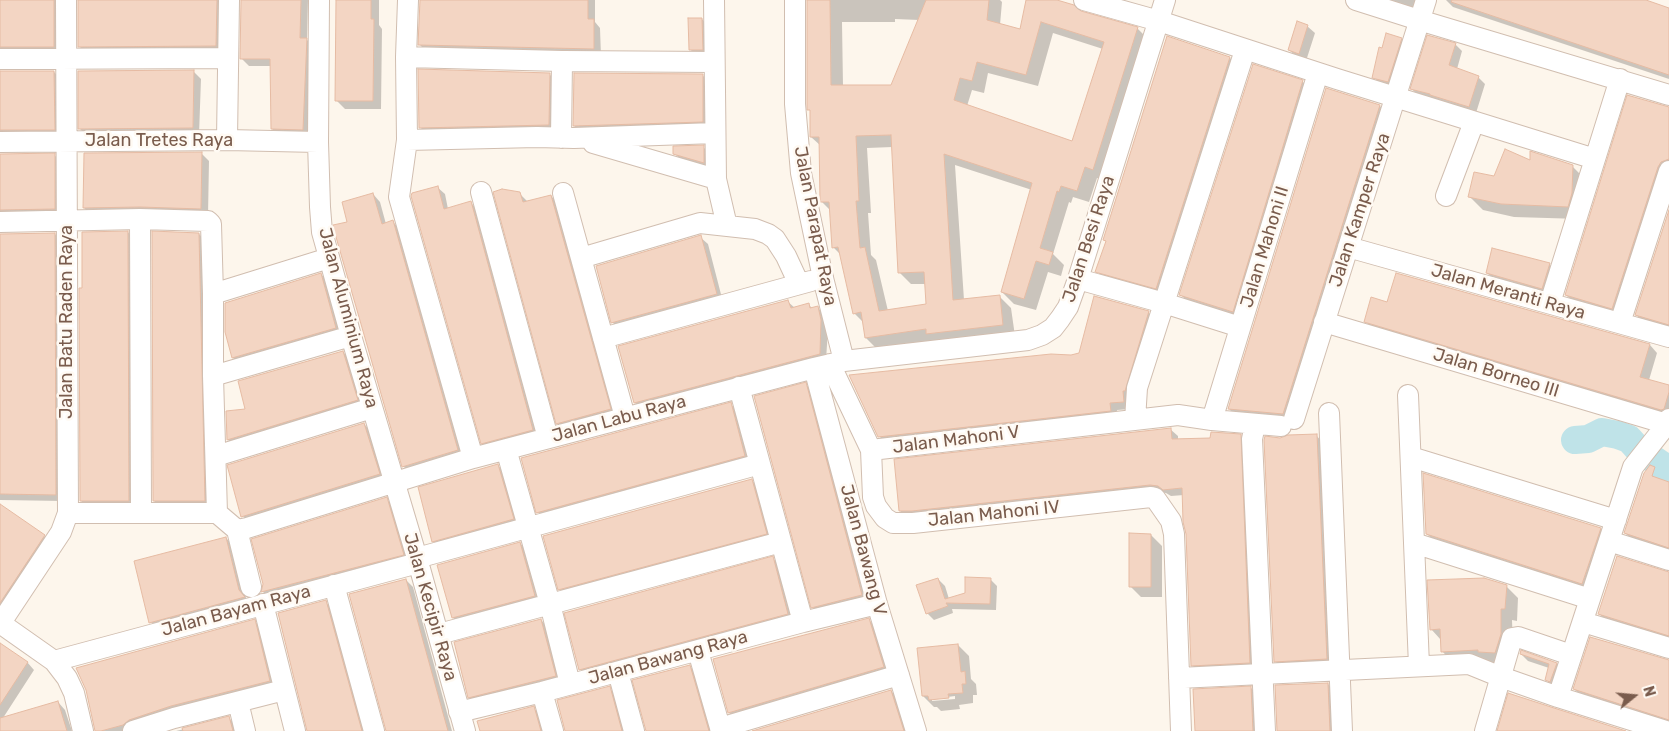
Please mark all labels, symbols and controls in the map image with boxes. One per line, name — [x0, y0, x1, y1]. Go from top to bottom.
street label: Jalan Tretes Raya — [85, 130, 233, 152]
street label: Jalan Kamper Raya — [1325, 130, 1395, 290]
street label: Jalan Parapat Raya — [789, 144, 841, 308]
street label: Jalan Besi Raya — [1058, 173, 1120, 305]
street label: Jalan Mahoni II — [1236, 184, 1294, 310]
street label: Jalan Batu Raden Raya — [56, 225, 78, 419]
street label: Jalan Aluminium Raya — [313, 225, 383, 411]
street label: Jalan Meranti Raya — [1428, 260, 1588, 324]
street label: Jalan Borneo III — [1430, 344, 1562, 402]
street label: Jalan Labu Raya — [550, 391, 688, 447]
street label: Jalan Mahoni V — [891, 421, 1021, 459]
street label: Jalan Bawang V — [835, 482, 891, 618]
street label: Jalan Mahoni IV — [927, 496, 1061, 532]
street label: Jalan Kecipir Raya — [399, 531, 461, 683]
street label: Jalan Bayam Raya — [159, 581, 313, 641]
street label: Jalan Bawang Raya — [586, 626, 750, 690]
north arrow — [1609, 671, 1659, 721]
text: N — [1639, 684, 1658, 699]

